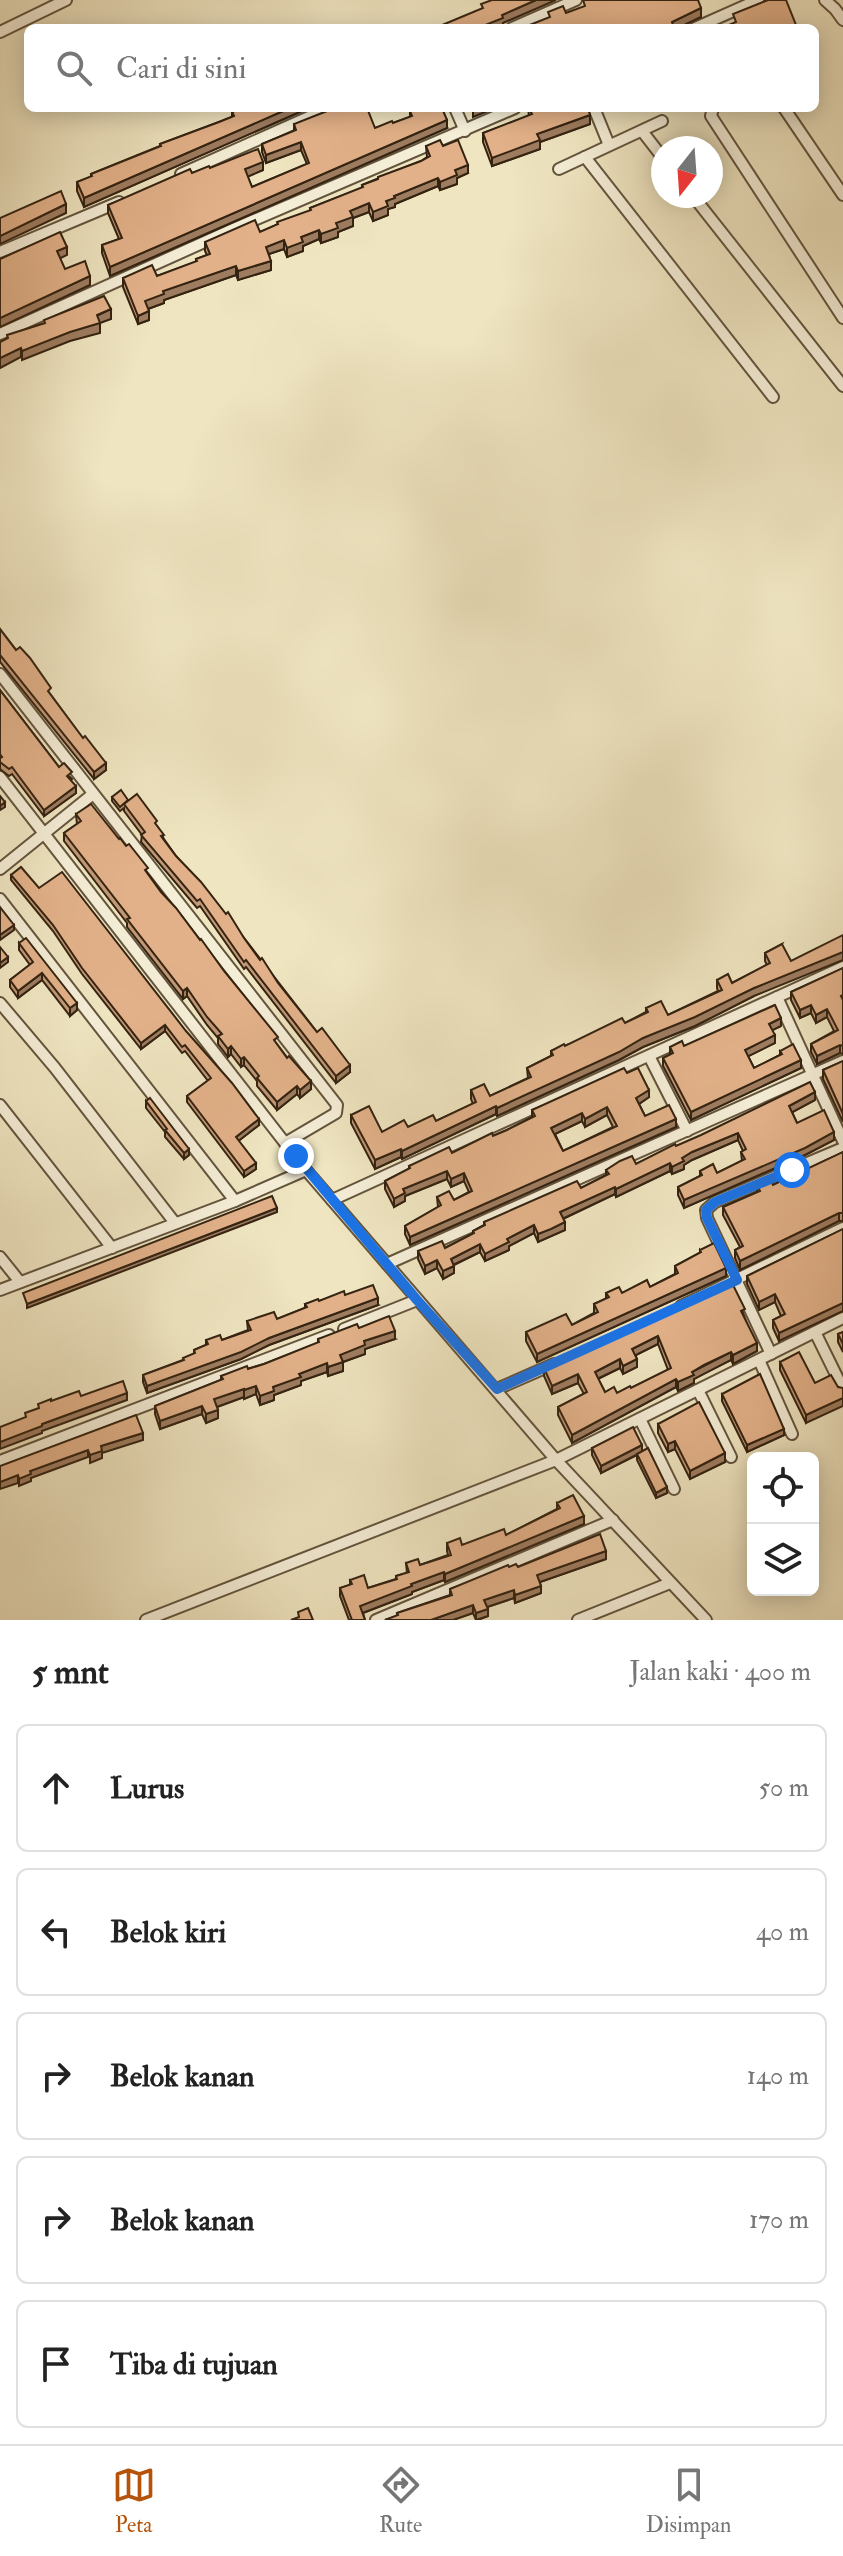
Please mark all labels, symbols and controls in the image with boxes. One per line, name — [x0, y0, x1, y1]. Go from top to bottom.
search box — [24, 24, 819, 112]
icon: search — [52, 46, 96, 90]
text: Cari di sini — [116, 50, 246, 87]
north arrow — [651, 136, 723, 208]
route end — [278, 1138, 314, 1174]
route start — [774, 1152, 810, 1188]
map controls — [747, 1452, 819, 1596]
button: locate — [747, 1452, 819, 1524]
button: layers — [747, 1524, 819, 1596]
text: 5 mnt — [32, 1651, 109, 1694]
text: Jalan kaki · 400 m — [629, 1656, 811, 1688]
icon: ahead — [34, 1766, 78, 1810]
text: Lurus — [110, 1770, 184, 1807]
text: 50 m — [759, 1772, 809, 1804]
icon: left — [34, 1910, 78, 1954]
text: Belok kiri — [110, 1914, 226, 1951]
text: 40 m — [756, 1916, 809, 1948]
icon: right — [34, 2054, 78, 2098]
text: Belok kanan — [110, 2058, 254, 2095]
text: 140 m — [747, 2060, 809, 2092]
icon: right — [34, 2198, 78, 2242]
text: Belok kanan — [110, 2202, 254, 2239]
text: 170 m — [749, 2204, 809, 2236]
icon: arrive — [34, 2342, 78, 2386]
text: Tiba di tujuan — [110, 2346, 278, 2383]
tab: Peta — [112, 2463, 156, 2539]
tab: Rute — [379, 2463, 423, 2539]
tab: Disimpan — [646, 2463, 731, 2539]

